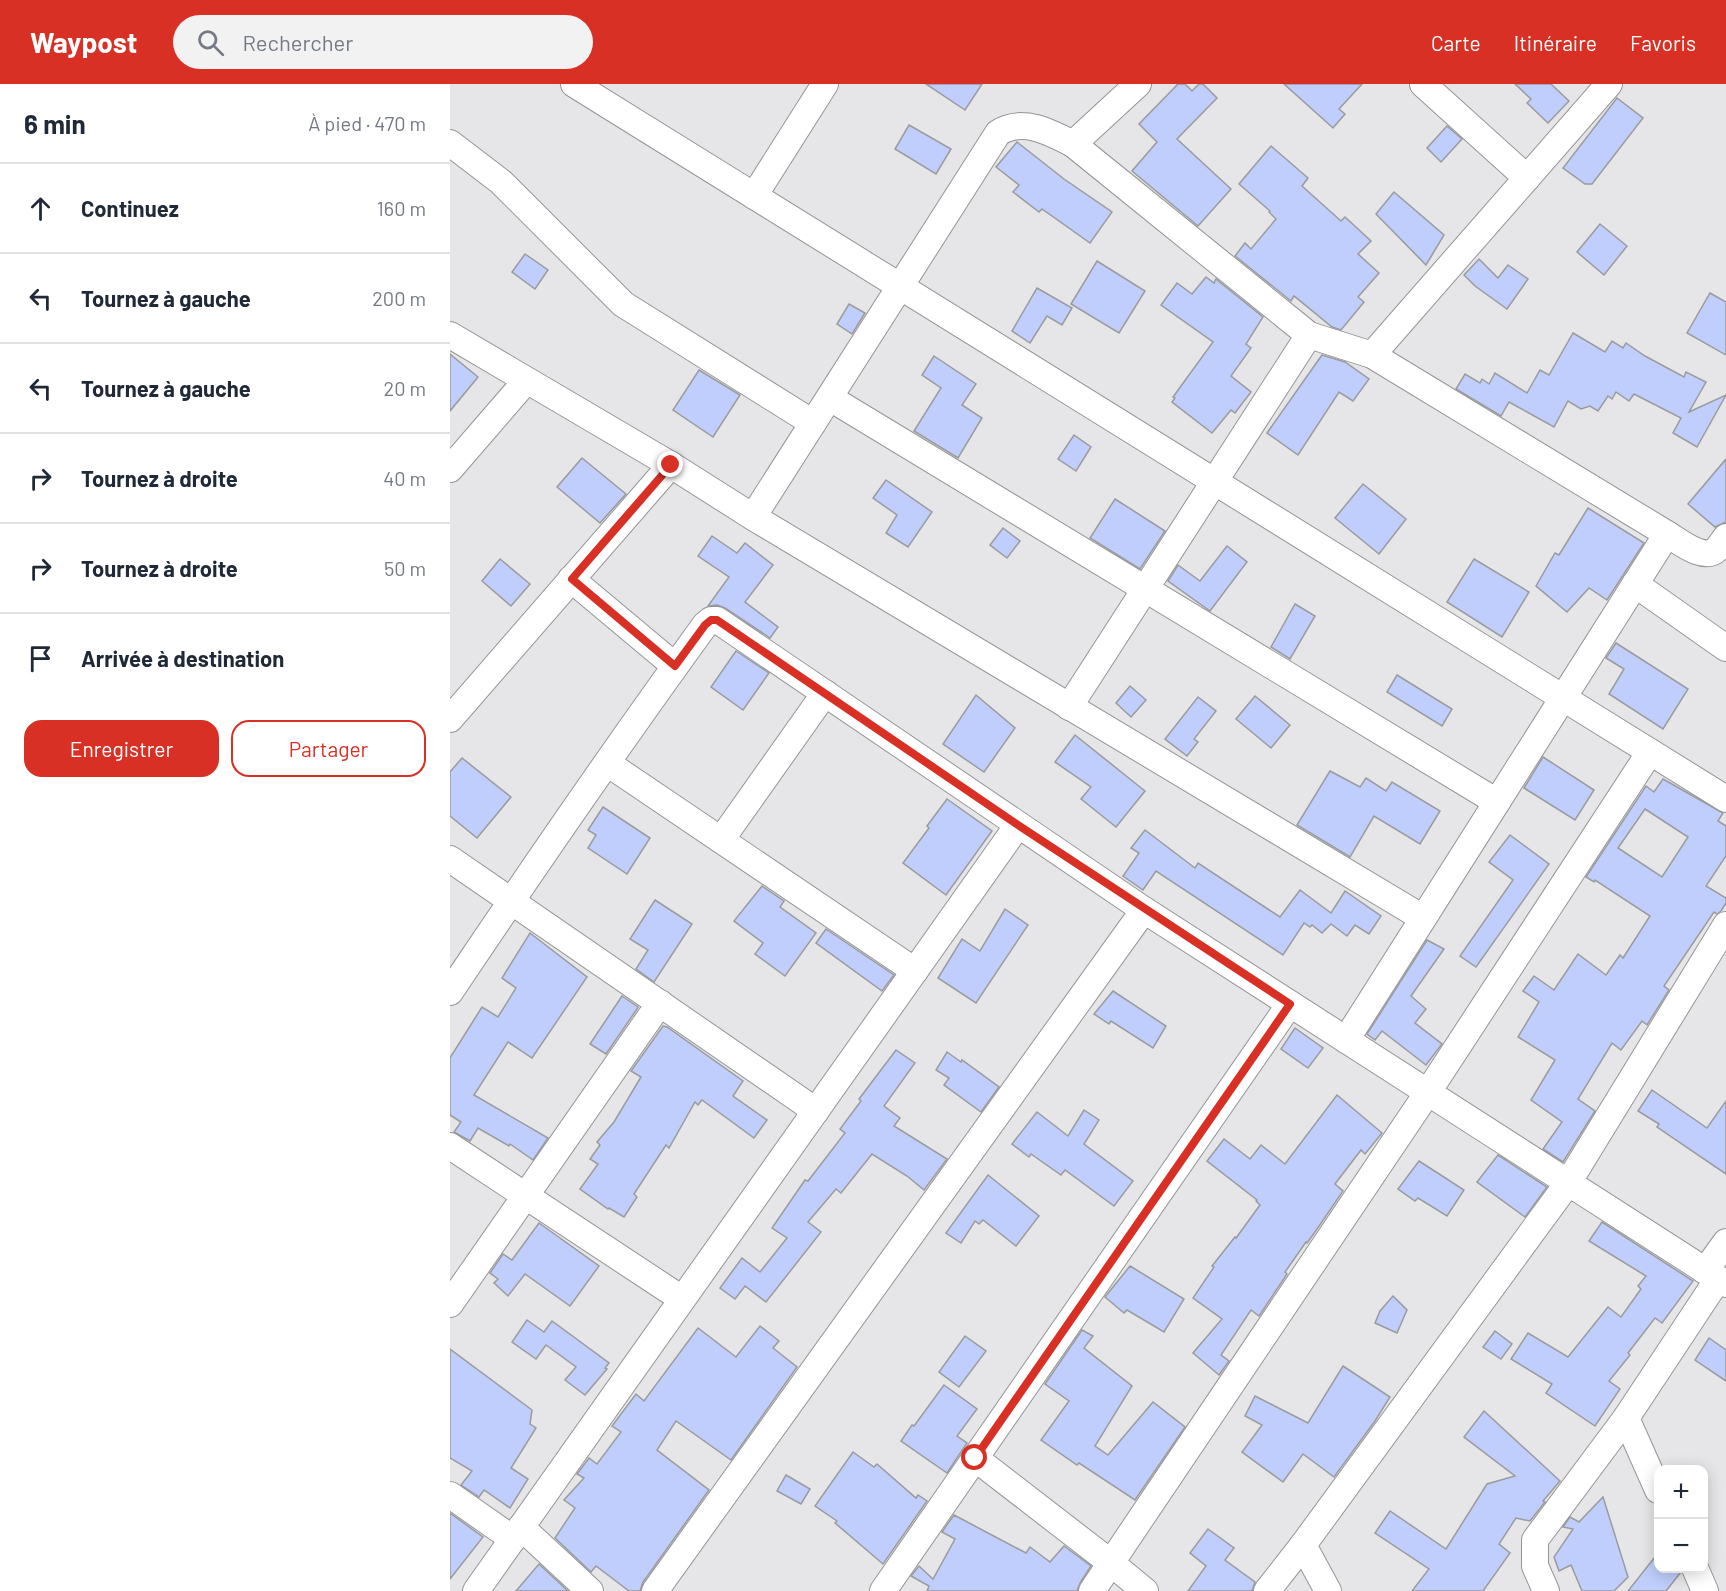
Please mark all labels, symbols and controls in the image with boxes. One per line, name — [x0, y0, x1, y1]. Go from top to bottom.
search box — [173, 15, 593, 69]
text: Waypost — [30, 25, 137, 59]
icon: search — [194, 26, 227, 59]
text: Rechercher — [242, 29, 353, 55]
text: Carte — [1431, 30, 1481, 55]
text: Itinéraire — [1514, 30, 1597, 55]
text: Favoris — [1630, 30, 1696, 55]
text: 6 min — [24, 108, 86, 139]
text: À pied · 470 m — [308, 111, 426, 135]
icon: ahead — [24, 192, 57, 225]
text: Continuez — [81, 195, 179, 221]
text: 160 m — [377, 196, 426, 220]
icon: left — [24, 282, 57, 315]
text: Tournez à gauche — [81, 285, 251, 311]
text: 200 m — [372, 286, 426, 310]
icon: left — [24, 372, 57, 405]
text: Tournez à gauche — [81, 375, 251, 401]
text: 20 m — [383, 376, 426, 400]
route end — [657, 451, 683, 477]
icon: right — [24, 462, 57, 495]
text: Tournez à droite — [81, 465, 238, 491]
text: 40 m — [383, 466, 426, 490]
icon: right — [24, 552, 57, 585]
text: Tournez à droite — [81, 555, 238, 581]
text: 50 m — [384, 556, 426, 580]
icon: arrive — [24, 642, 57, 675]
text: Arrivée à destination — [81, 645, 284, 671]
button: Enregistrer — [24, 720, 219, 777]
button: Partager — [231, 720, 426, 777]
route start — [961, 1444, 987, 1470]
map controls — [1654, 1465, 1708, 1573]
button: + — [1654, 1465, 1708, 1519]
button: − — [1654, 1519, 1708, 1573]

